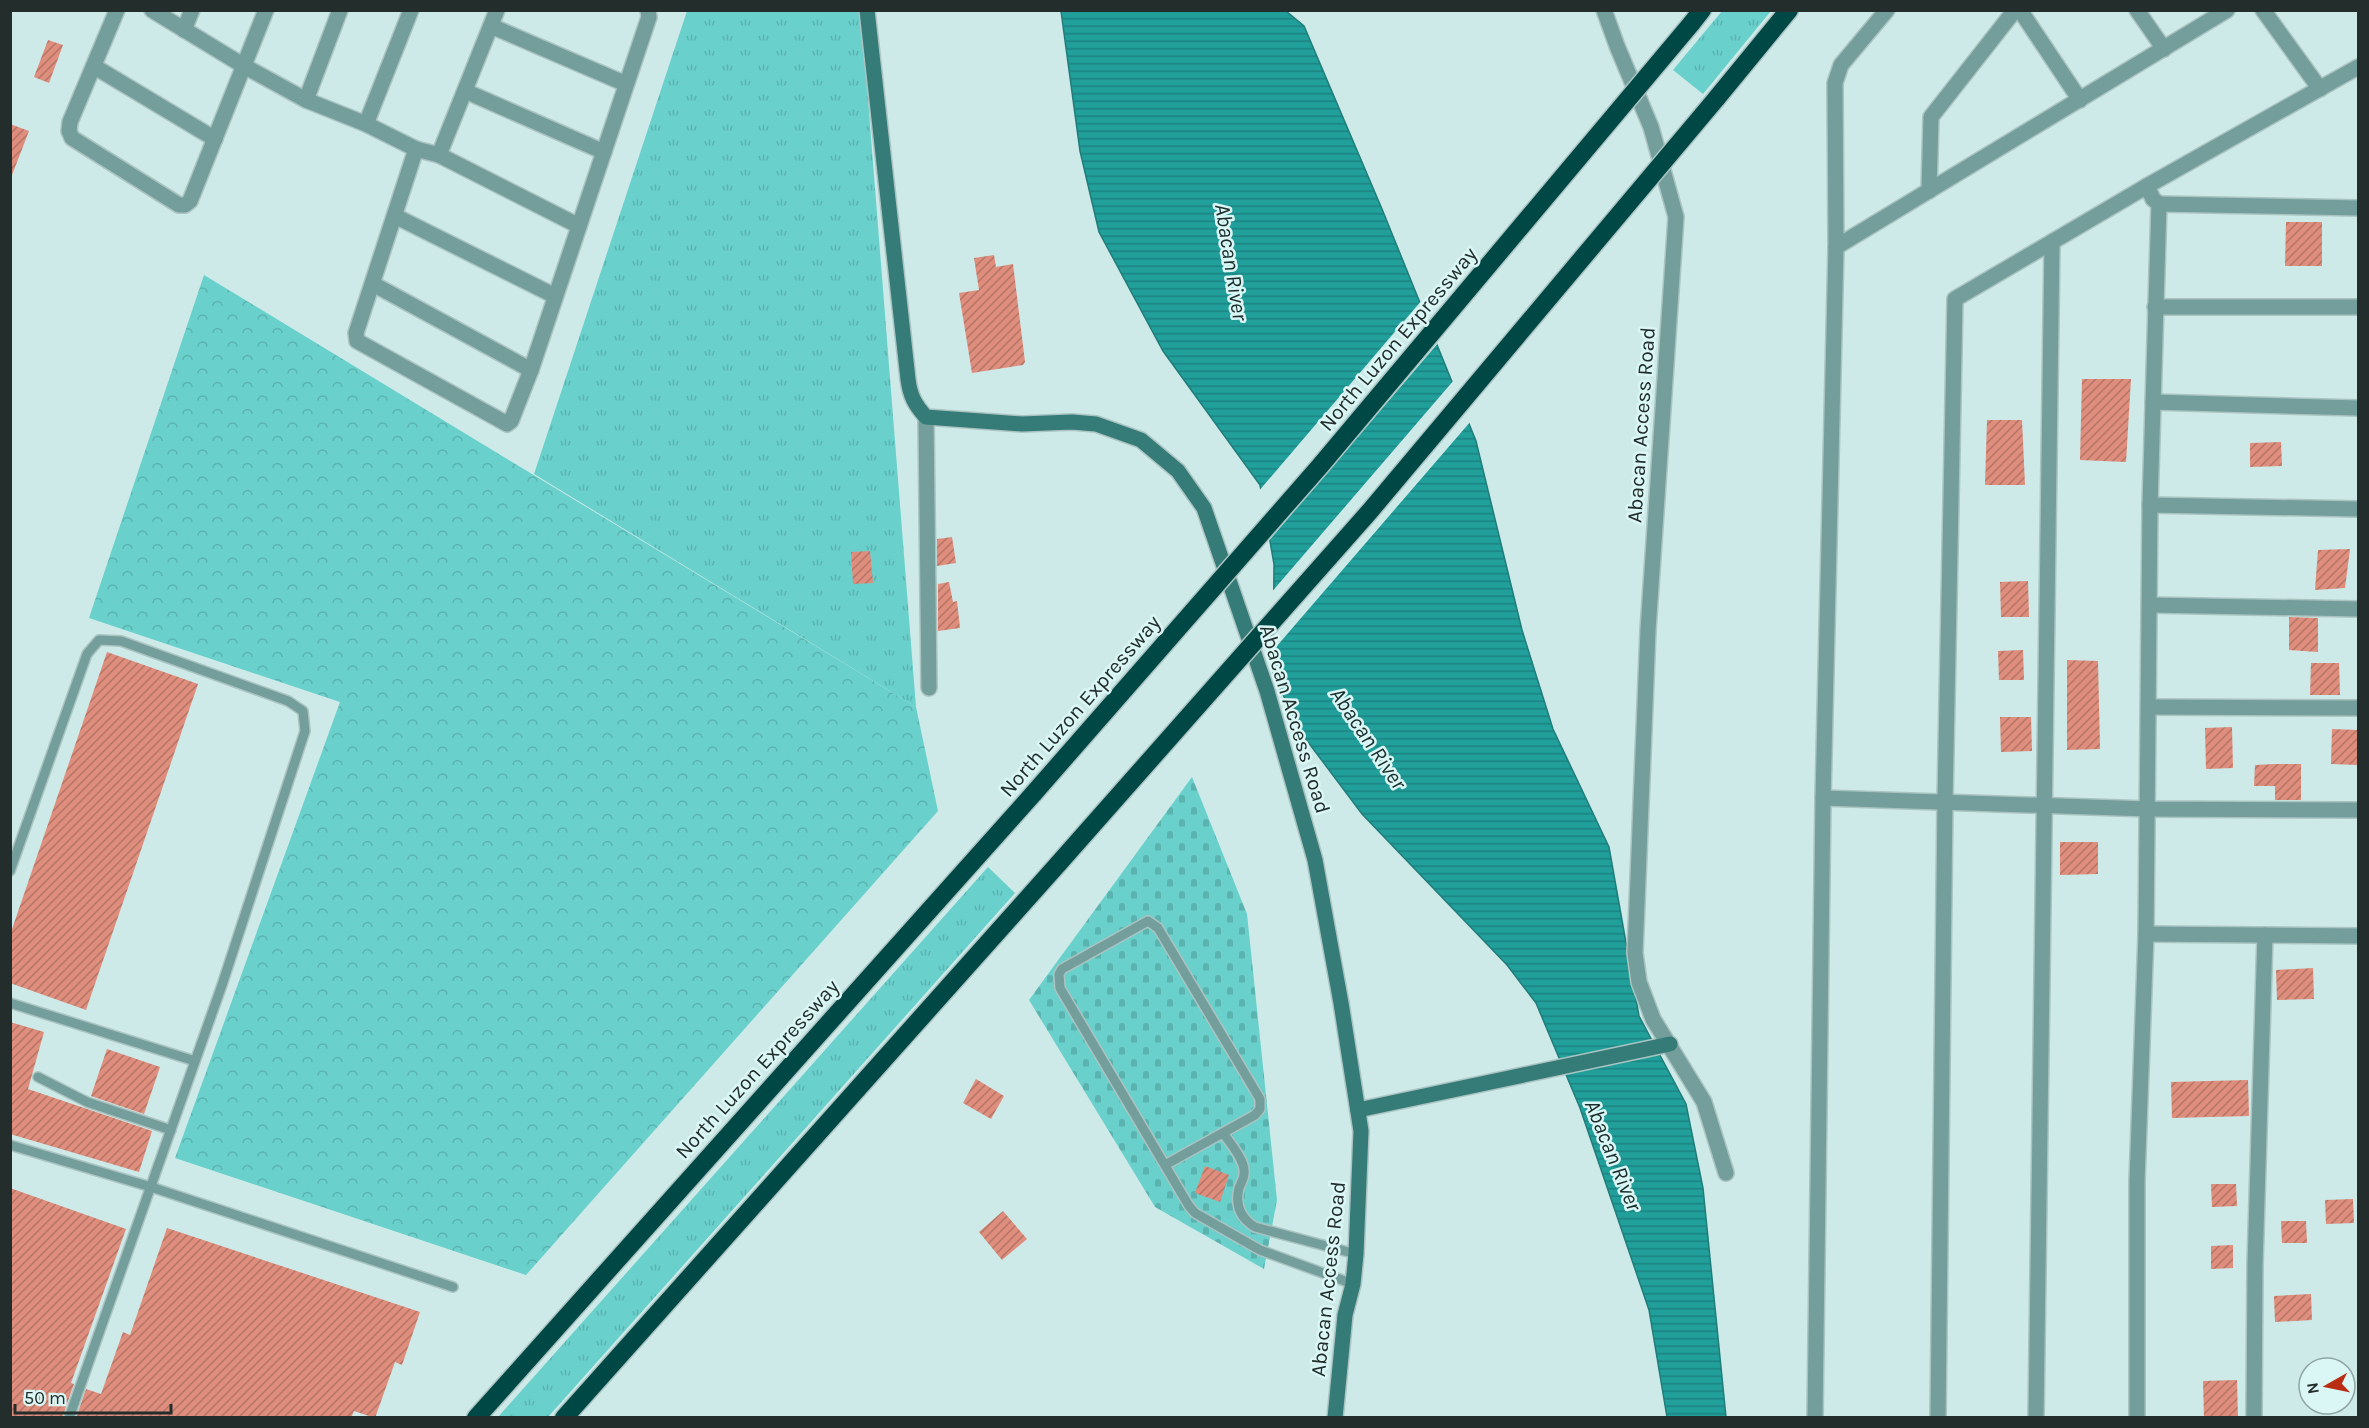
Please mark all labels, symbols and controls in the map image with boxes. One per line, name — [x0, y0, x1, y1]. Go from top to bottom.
water label: Abacan River — [1209, 202, 1253, 324]
street label: North Luzon Expressway — [1314, 242, 1482, 436]
street label: Abacan Access Road — [1622, 326, 1660, 524]
street label: North Luzon Expressway — [995, 610, 1165, 802]
street label: Abacan Access Road — [1255, 622, 1335, 816]
water label: Abacan River — [1324, 682, 1413, 796]
street label: North Luzon Expressway — [670, 974, 844, 1163]
water label: Abacan River — [1579, 1096, 1648, 1216]
street label: Abacan Access Road — [1306, 1180, 1350, 1378]
north arrow — [2297, 1356, 2357, 1416]
scale bar — [15, 1377, 171, 1415]
text: N — [2302, 1381, 2323, 1395]
text: 50 m — [24, 1387, 66, 1409]

